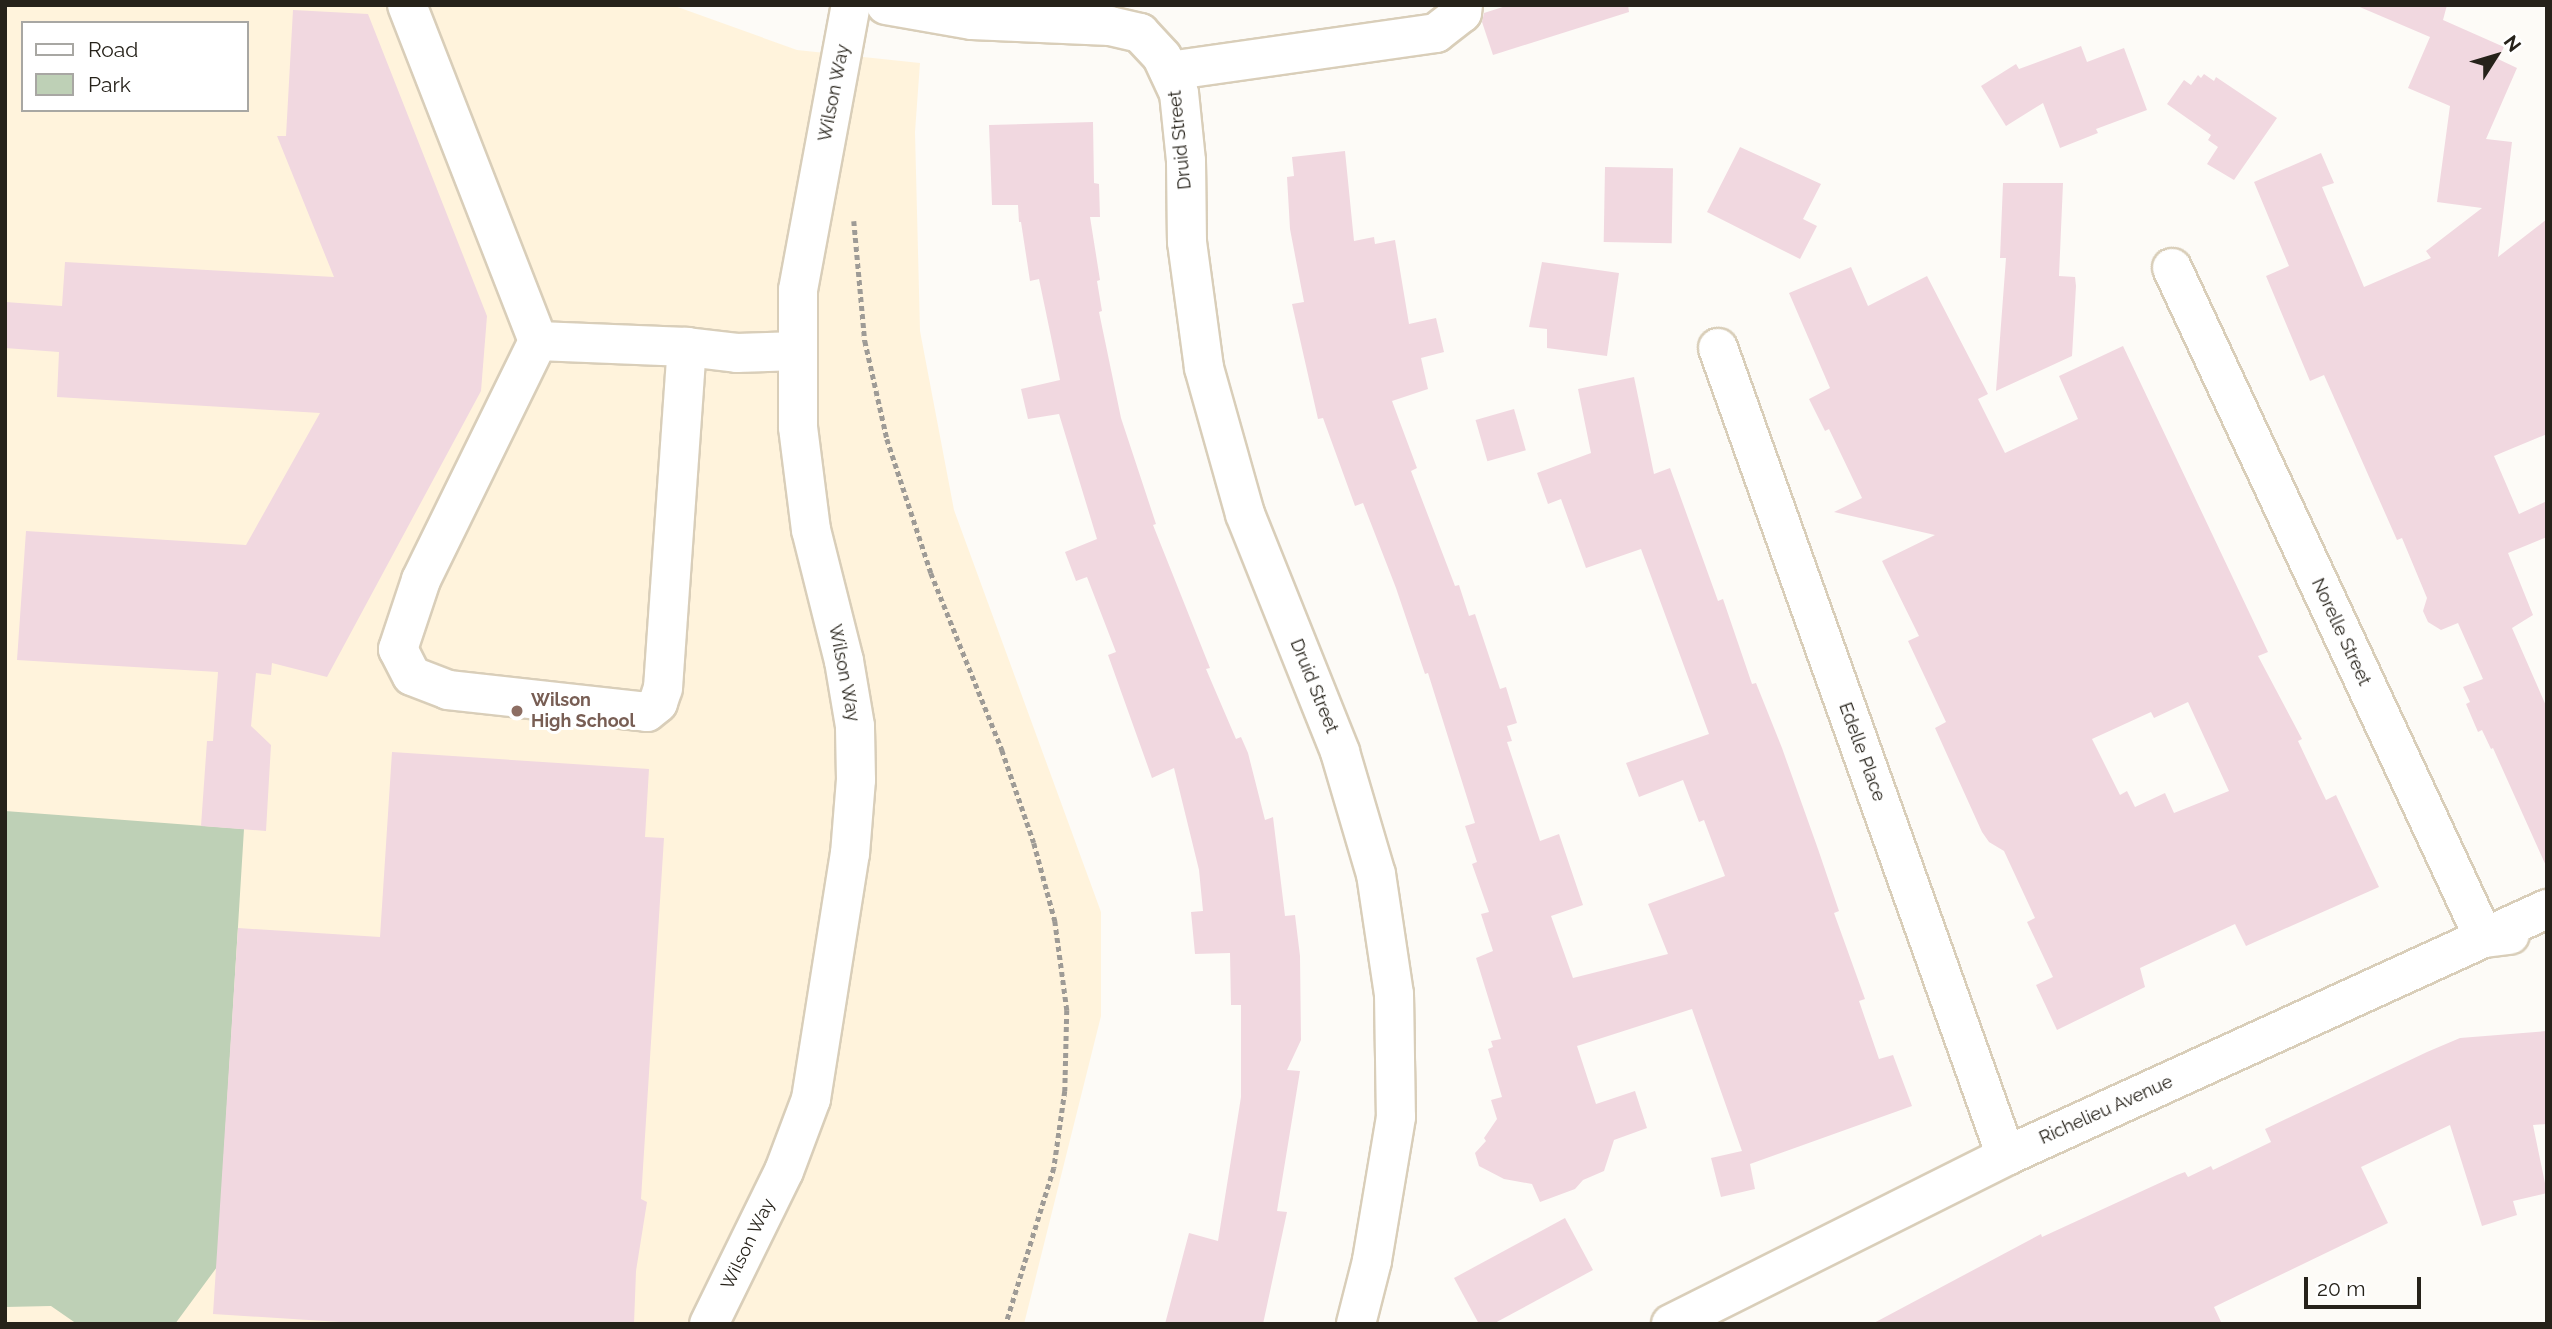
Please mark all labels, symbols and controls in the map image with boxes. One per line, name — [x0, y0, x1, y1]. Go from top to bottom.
legend — [21, 21, 248, 112]
north arrow — [2461, 21, 2531, 91]
text: N — [2500, 31, 2526, 56]
text: Road — [88, 37, 138, 62]
street label: Wilson Way — [814, 42, 854, 144]
text: Park — [88, 72, 131, 97]
street label: Druid Street — [1164, 89, 1196, 191]
street label: Norelle Street — [2307, 575, 2375, 689]
street label: Wilson Way — [824, 622, 864, 724]
street label: Druid Street — [1285, 636, 1343, 736]
place label: Wilson High School — [531, 690, 635, 732]
street label: Edelle Place — [1834, 700, 1890, 804]
marker: Wilson High School — [509, 703, 525, 719]
street label: Richelieu Avenue — [2036, 1071, 2176, 1149]
street label: Wilson Way — [717, 1195, 779, 1293]
scale bar — [2307, 1262, 2424, 1306]
text: 20 m — [2317, 1276, 2365, 1301]

